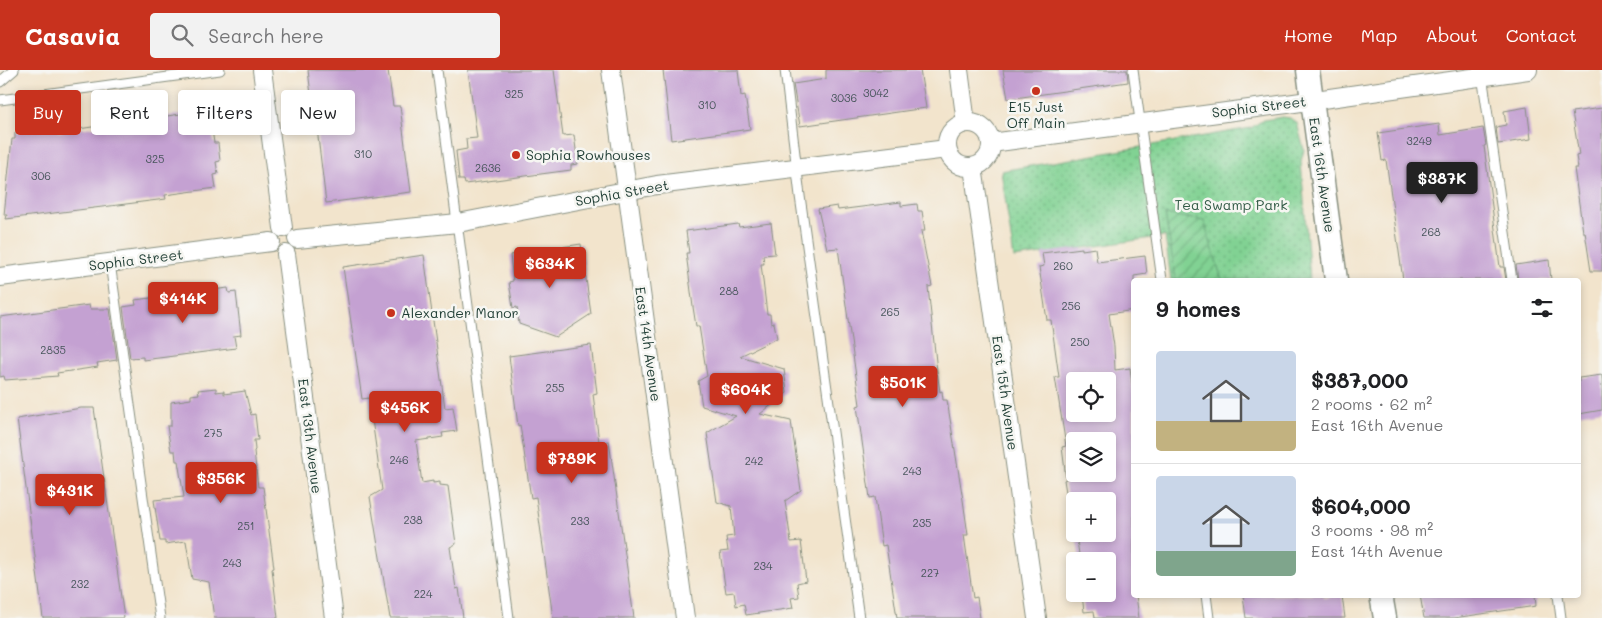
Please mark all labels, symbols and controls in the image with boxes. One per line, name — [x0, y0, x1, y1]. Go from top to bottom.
search box — [150, 13, 500, 58]
text: Casavia — [25, 20, 120, 51]
icon: search — [168, 21, 196, 49]
text: Search here — [208, 23, 324, 48]
text: Home — [1284, 23, 1333, 47]
text: Map — [1361, 23, 1397, 47]
text: About — [1425, 23, 1478, 47]
text: Contact — [1506, 23, 1577, 47]
house number: 3042 — [863, 85, 889, 100]
marker: E15 Just Off Main — [1030, 85, 1042, 97]
house number: 325 — [505, 86, 524, 101]
chip: Buy — [15, 90, 81, 135]
chip: Rent — [91, 90, 168, 135]
chip: Filters — [178, 90, 271, 135]
chip: New — [281, 90, 355, 135]
house number: 3036 — [831, 90, 857, 105]
street label: Sophia Street — [1211, 91, 1307, 122]
house number: 310 — [698, 97, 716, 112]
place label: E15 Just Off Main — [1007, 97, 1065, 132]
street label: East 16th Avenue — [1305, 116, 1340, 234]
house number: 3249 — [1406, 133, 1432, 148]
place label: Sophia Rowhouses — [526, 145, 650, 164]
house number: 310 — [354, 146, 372, 161]
marker: Sophia Rowhouses — [510, 149, 522, 161]
house number: 325 — [146, 151, 165, 166]
house number: 2636 — [475, 160, 501, 175]
pin: $387K — [1407, 162, 1477, 204]
text: $387K — [1418, 167, 1466, 188]
house number: 306 — [31, 168, 51, 183]
street label: Sophia Street — [574, 175, 670, 210]
park label: Tea Swamp Park — [1174, 195, 1288, 214]
house number: 268 — [1421, 224, 1441, 239]
street label: Sophia Street — [88, 244, 184, 275]
pin: $634K — [515, 246, 585, 289]
text: $634K — [525, 252, 575, 273]
house number: 260 — [1053, 258, 1073, 273]
pin: $414K — [148, 282, 218, 324]
house number: 288 — [719, 283, 739, 298]
street label: East 14th Avenue — [631, 285, 666, 403]
text: $414K — [159, 287, 207, 308]
icon: filters — [1528, 294, 1556, 322]
text: 9 homes — [1156, 295, 1241, 322]
house number: 256 — [1061, 298, 1081, 313]
place label: Alexander Manor — [401, 303, 519, 322]
house number: 265 — [880, 304, 900, 319]
marker: Alexander Manor — [385, 307, 397, 319]
street label: East 15th Avenue — [988, 334, 1023, 451]
house number: 250 — [1070, 334, 1090, 349]
house number: 2835 — [40, 342, 66, 357]
pin: $501K — [868, 366, 938, 408]
text: $387,000 — [1311, 366, 1408, 393]
text: $501K — [879, 371, 927, 392]
icon: home — [1196, 371, 1256, 431]
pin: $604K — [711, 372, 781, 415]
map controls — [1066, 372, 1116, 602]
button: locate — [1066, 372, 1116, 422]
street label: East 13th Avenue — [294, 377, 327, 494]
text: $604K — [721, 378, 771, 399]
house number: 255 — [546, 380, 564, 395]
pin: $456K — [370, 390, 440, 433]
text: 2 rooms · 62 m² — [1311, 393, 1432, 414]
text: $456K — [380, 396, 430, 417]
text: East 16th Avenue — [1311, 414, 1443, 435]
house number: 275 — [204, 425, 222, 440]
button: layers — [1066, 432, 1116, 482]
pin: $789K — [537, 442, 607, 484]
text: $789K — [548, 447, 596, 468]
house number: 246 — [389, 452, 409, 467]
house number: 242 — [745, 453, 763, 468]
pin: $356K — [186, 462, 256, 504]
house number: 243 — [902, 463, 922, 478]
text: $356K — [196, 467, 246, 488]
pin: $431K — [35, 474, 105, 516]
text: $431K — [46, 479, 94, 500]
button: + — [1066, 492, 1116, 542]
text: $604,000 — [1311, 492, 1410, 519]
icon: home — [1196, 496, 1256, 556]
house number: 238 — [403, 512, 423, 527]
house number: 233 — [570, 513, 590, 528]
house number: 235 — [913, 515, 932, 530]
house number: 251 — [237, 518, 255, 533]
text: 3 rooms · 98 m² — [1311, 519, 1433, 540]
text: East 14th Avenue — [1311, 540, 1443, 561]
button: − — [1066, 552, 1116, 602]
house number: 243 — [222, 555, 242, 570]
house number: 234 — [753, 558, 773, 573]
house number: 227 — [921, 565, 939, 580]
house number: 232 — [71, 576, 89, 591]
house number: 224 — [414, 586, 433, 601]

